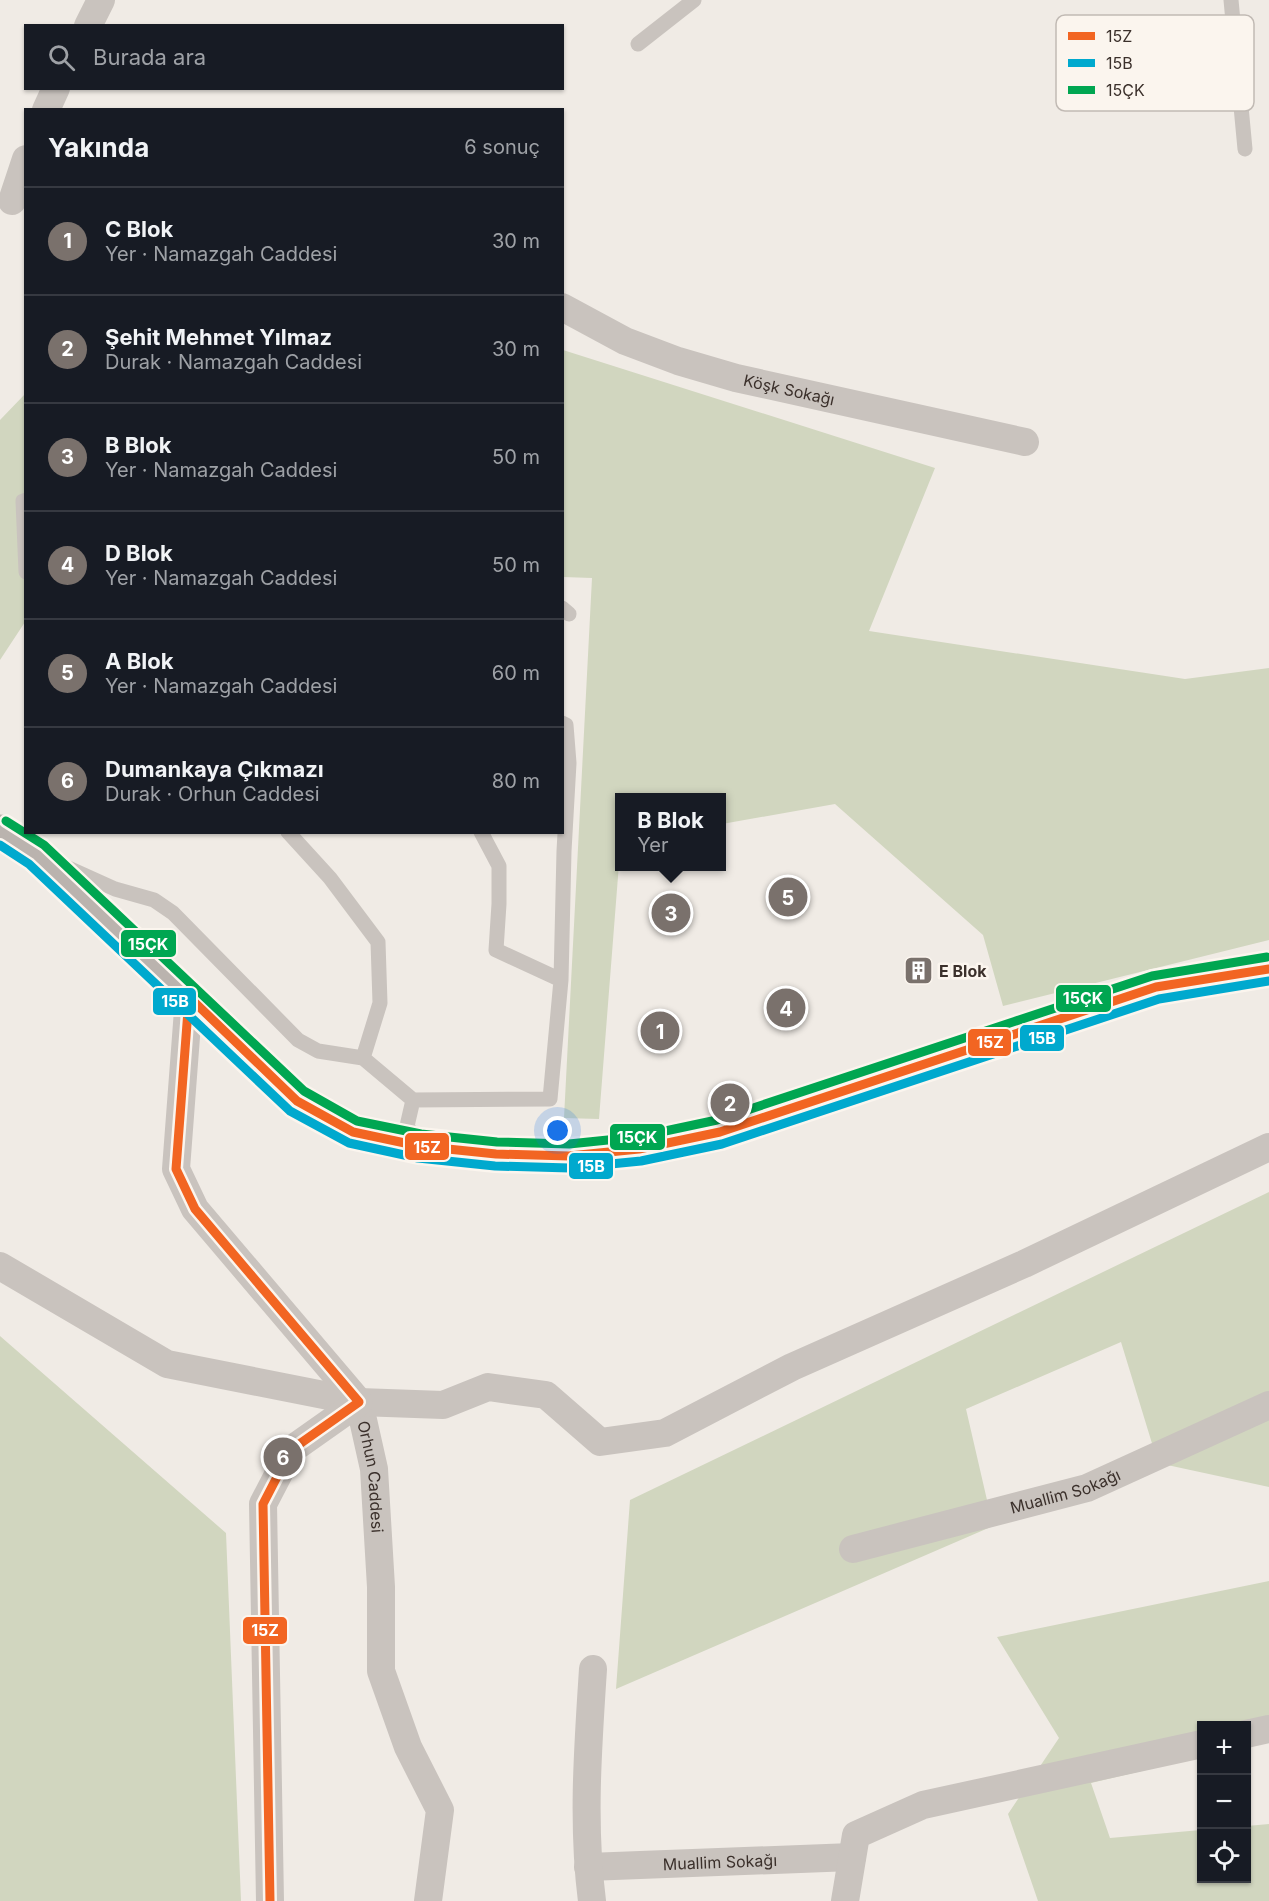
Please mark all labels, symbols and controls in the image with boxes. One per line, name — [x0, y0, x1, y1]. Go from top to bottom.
legend — [1056, 15, 1254, 111]
search box — [24, 24, 564, 90]
text: 15Z — [1106, 26, 1132, 46]
icon: search — [45, 41, 78, 74]
text: Burada ara — [93, 44, 206, 70]
text: 15B — [1106, 53, 1133, 73]
text: 15ÇK — [1106, 80, 1145, 100]
text: Yakında — [48, 132, 149, 163]
text: 6 sonuç — [464, 135, 540, 159]
text: C Blok — [105, 216, 173, 242]
text: 1 — [63, 229, 72, 253]
text: 30 m — [492, 229, 540, 253]
text: Yer · Namazgah Caddesi — [105, 242, 337, 266]
text: Şehit Mehmet Yılmaz — [105, 324, 332, 350]
text: 2 — [61, 337, 74, 361]
text: 30 m — [492, 337, 540, 361]
text: Durak · Namazgah Caddesi — [105, 350, 362, 374]
street label: Köşk Sokağı — [742, 370, 836, 410]
text: B Blok — [105, 432, 172, 458]
text: 3 — [61, 445, 74, 469]
text: 50 m — [492, 445, 540, 469]
text: Yer · Namazgah Caddesi — [105, 458, 337, 482]
text: D Blok — [105, 540, 173, 566]
text: 4 — [61, 553, 74, 577]
text: 50 m — [492, 553, 540, 577]
text: Yer · Namazgah Caddesi — [105, 566, 337, 590]
text: A Blok — [105, 648, 173, 674]
text: 5 — [61, 661, 74, 685]
text: 60 m — [492, 661, 540, 685]
text: Yer · Namazgah Caddesi — [105, 674, 337, 698]
text: Dumankaya Çıkmazı — [105, 756, 324, 782]
text: 6 — [61, 769, 74, 793]
text: 80 m — [492, 769, 540, 793]
text: Durak · Orhun Caddesi — [105, 782, 320, 806]
popup — [615, 793, 726, 871]
text: B Blok — [637, 807, 704, 833]
text: Yer — [637, 833, 668, 857]
pin: 5 — [768, 874, 808, 920]
pin: 3 — [652, 890, 690, 936]
line badge: 15ÇK — [120, 929, 177, 958]
text: 15ÇK — [128, 934, 169, 954]
building icon: E Blok — [902, 955, 934, 987]
place label: E Blok — [939, 961, 987, 981]
line badge: 15ÇK — [1055, 984, 1112, 1013]
pin: 4 — [766, 986, 806, 1030]
line badge: 15B — [152, 987, 197, 1016]
text: 15ÇK — [1063, 988, 1104, 1008]
text: 15B — [161, 991, 189, 1011]
pin: 1 — [640, 1008, 680, 1054]
line badge: 15B — [1019, 1024, 1065, 1052]
line badge: 15Z — [967, 1028, 1012, 1057]
text: 15B — [1028, 1028, 1056, 1048]
text: 15Z — [976, 1032, 1004, 1052]
pin: 2 — [710, 1080, 750, 1126]
your location — [543, 1116, 572, 1145]
line badge: 15ÇK — [609, 1123, 666, 1151]
text: 15ÇK — [617, 1127, 658, 1147]
line badge: 15Z — [404, 1132, 450, 1161]
text: 15Z — [413, 1137, 441, 1157]
line badge: 15B — [568, 1152, 614, 1180]
text: 15B — [577, 1156, 605, 1176]
street label: Orhun Caddesi — [353, 1419, 388, 1533]
pin: 6 — [264, 1434, 302, 1480]
street label: Muallim Sokağı — [1008, 1464, 1123, 1518]
line badge: 15Z — [242, 1616, 288, 1645]
text: 15Z — [251, 1620, 279, 1640]
map controls — [1197, 1721, 1251, 1883]
button: + — [1197, 1721, 1251, 1775]
button: − — [1197, 1775, 1251, 1829]
button: locate — [1197, 1829, 1251, 1883]
street label: Muallim Sokağı — [662, 1850, 777, 1874]

